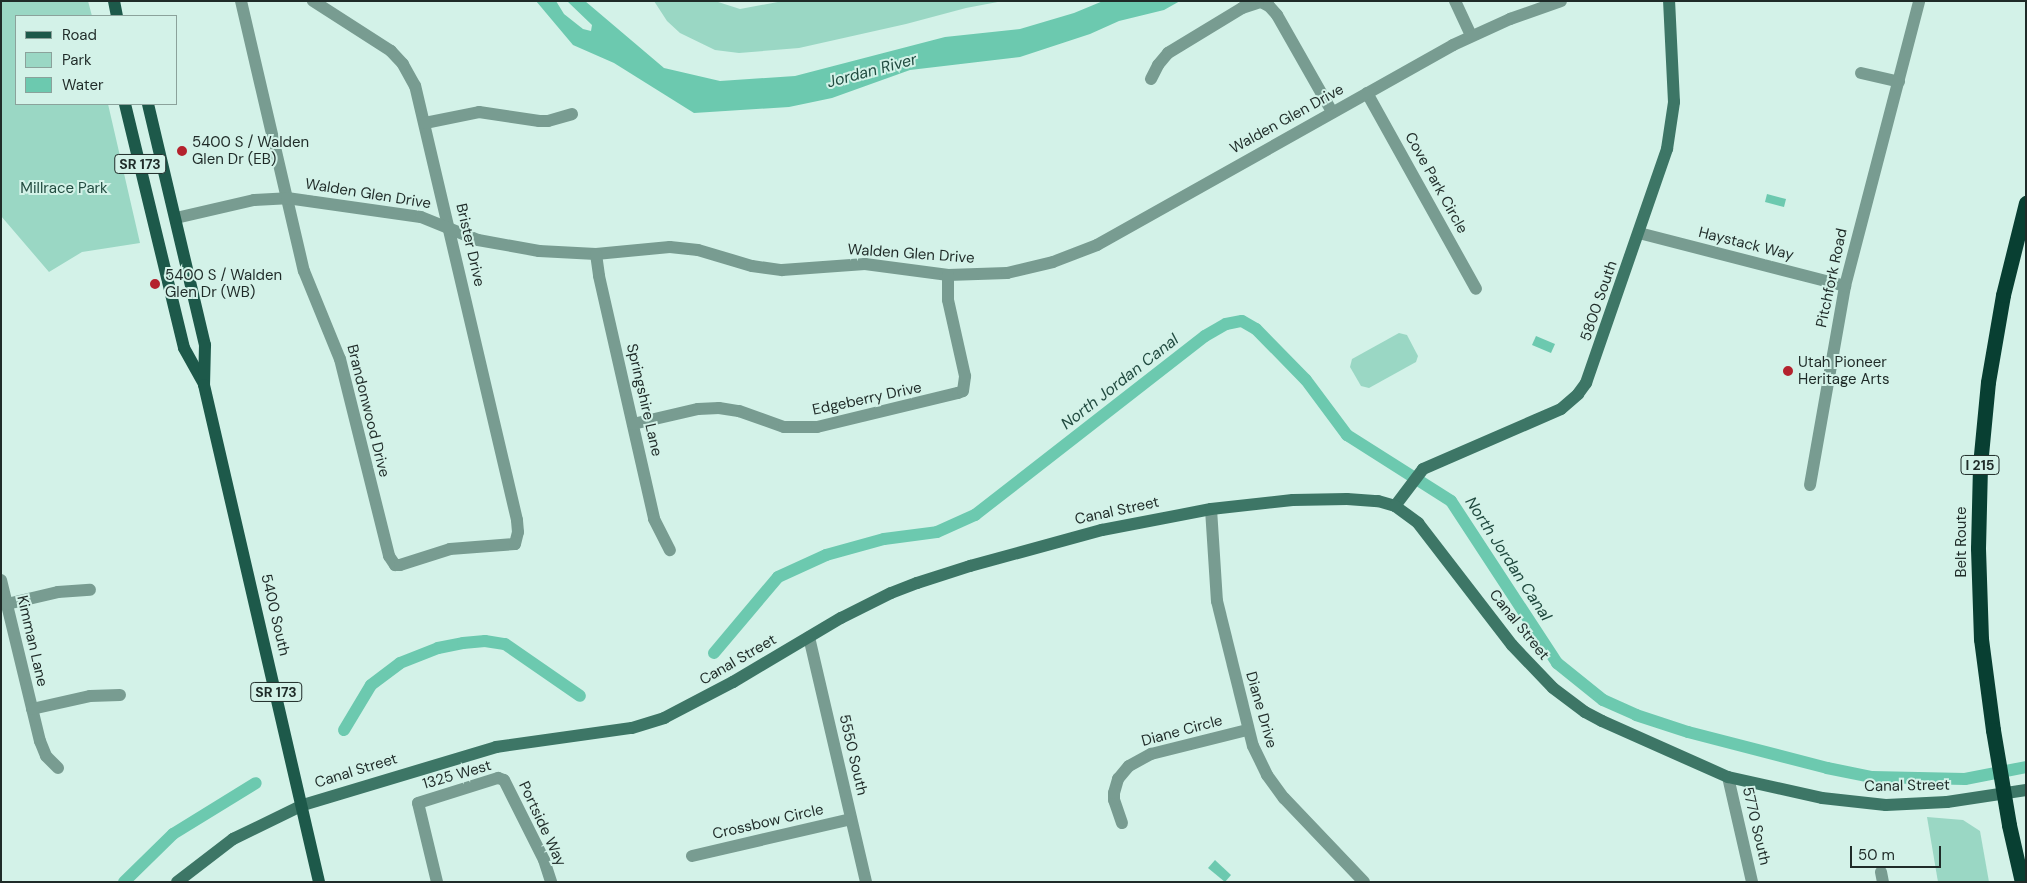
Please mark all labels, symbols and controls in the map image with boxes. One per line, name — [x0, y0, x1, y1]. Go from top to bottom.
legend — [15, 15, 178, 105]
text: Road — [62, 25, 97, 45]
text: Park — [62, 50, 92, 70]
water label: Jordan River — [825, 50, 919, 92]
text: Water — [62, 75, 103, 95]
street label: Walden Glen Drive — [1227, 80, 1347, 158]
street label: Cove Park Circle — [1401, 129, 1471, 237]
place label: 5400 S / Walden Glen Dr (EB) — [192, 133, 309, 168]
marker: 5400 S / Walden Glen Dr (EB) — [176, 145, 188, 157]
road number: SR 173 — [114, 152, 166, 175]
street label: Walden Glen Drive — [304, 175, 432, 213]
park label: Millrace Park — [20, 180, 108, 198]
street label: Brister Drive — [452, 202, 488, 288]
street label: Haystack Way — [1697, 223, 1795, 265]
street label: Pitchfork Road — [1813, 227, 1851, 329]
street label: Walden Glen Drive — [847, 241, 975, 267]
street label: 5800 South — [1577, 259, 1621, 343]
place label: 5400 S / Walden Glen Dr (WB) — [165, 266, 282, 301]
marker: 5400 S / Walden Glen Dr (WB) — [149, 278, 161, 290]
water label: North Jordan Canal — [1057, 330, 1183, 434]
street label: Springshire Lane — [622, 342, 666, 458]
street label: Brandonwood Drive — [343, 343, 393, 479]
place label: Utah Pioneer Heritage Arts — [1798, 353, 1889, 388]
marker: Utah Pioneer Heritage Arts — [1782, 365, 1794, 377]
street label: Edgeberry Drive — [811, 379, 923, 419]
road number: I 215 — [1960, 454, 2000, 476]
street label: Canal Street — [1073, 493, 1161, 529]
water label: North Jordan Canal — [1461, 493, 1555, 625]
street label: Belt Route — [1953, 507, 1971, 577]
street label: 5400 South — [257, 572, 293, 658]
street label: Canal Street — [1485, 586, 1553, 664]
street label: Kimman Lane — [13, 594, 51, 688]
street label: Canal Street — [696, 631, 780, 689]
street label: Diane Drive — [1241, 670, 1281, 750]
road number: SR 173 — [250, 680, 302, 704]
street label: Diane Circle — [1139, 712, 1225, 750]
street label: 5550 South — [835, 713, 871, 797]
street label: Canal Street — [312, 750, 400, 792]
street label: 1325 West — [421, 757, 493, 793]
street label: Canal Street — [1864, 776, 1950, 796]
street label: Portside Way — [514, 779, 570, 869]
street label: 5770 South — [1738, 785, 1774, 867]
street label: Crossbow Circle — [711, 800, 825, 844]
scale bar — [1852, 836, 1943, 868]
text: 50 m — [1858, 845, 1895, 865]

